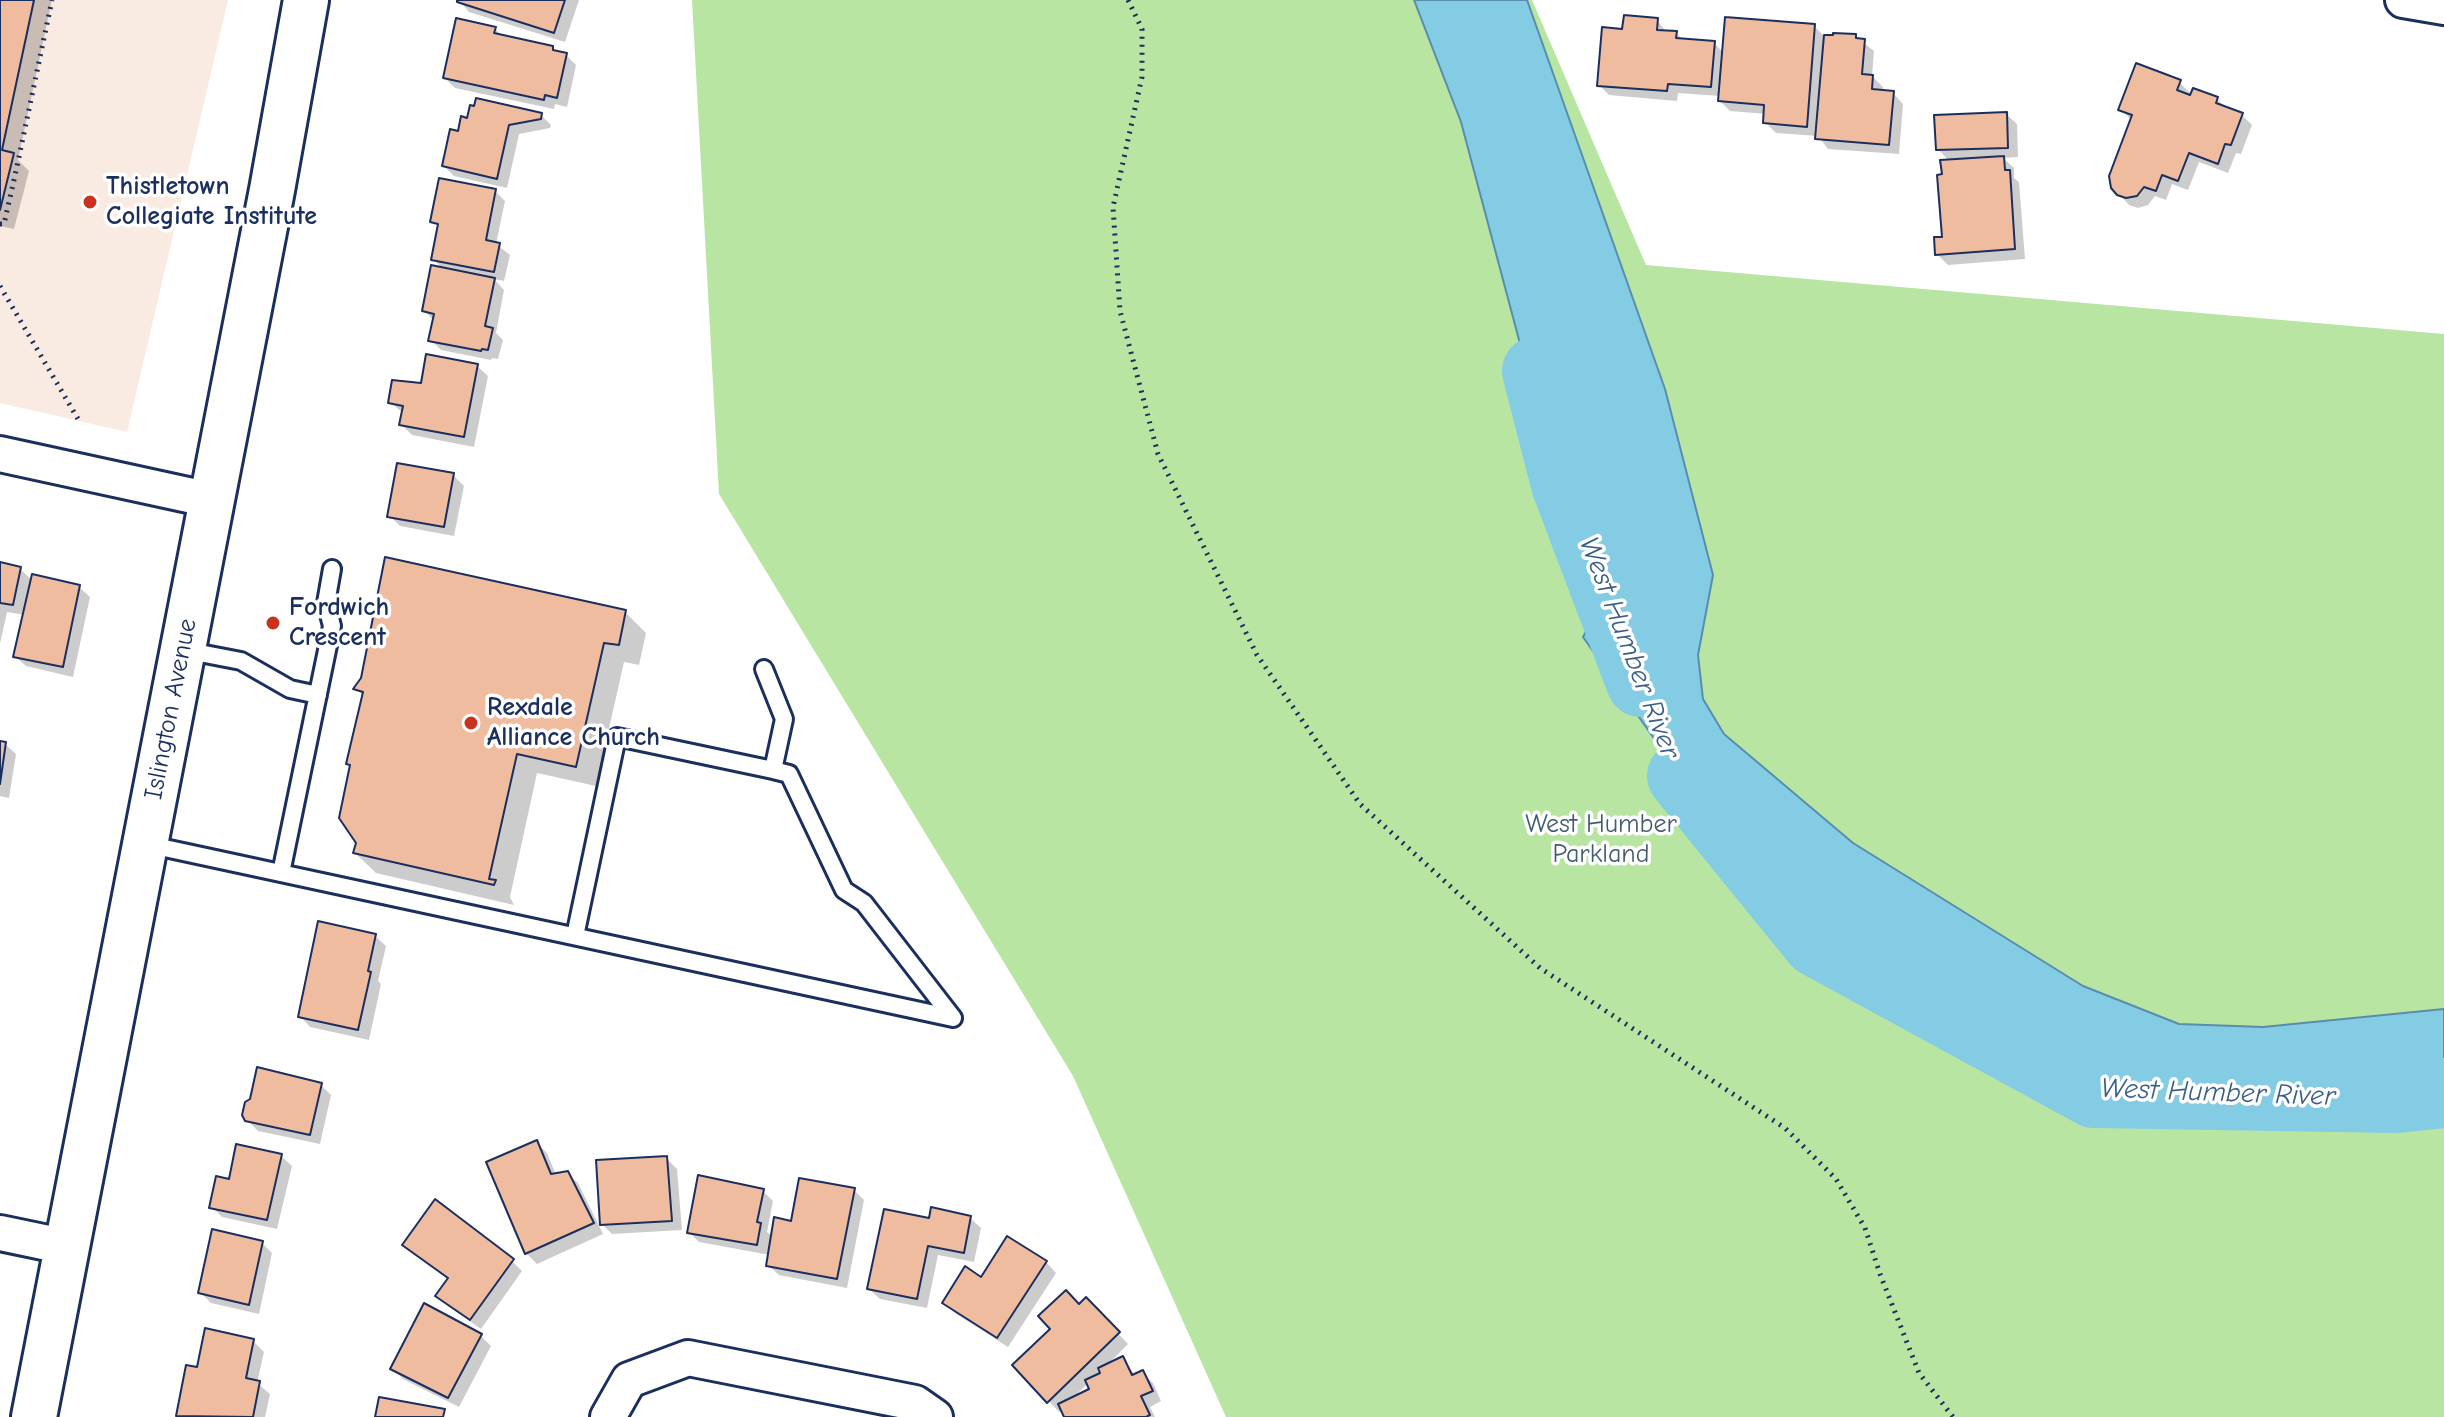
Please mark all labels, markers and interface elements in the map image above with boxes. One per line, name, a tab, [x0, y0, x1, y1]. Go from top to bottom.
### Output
place label: Thistletown Collegiate Institute	[106, 171, 317, 232]
marker: Thistletown Collegiate Institute	[81, 193, 99, 211]
water label: West Humber River	[1571, 532, 1687, 764]
place label: Fordwich Crescent	[289, 592, 389, 654]
marker: Fordwich Crescent	[264, 614, 282, 632]
street label: Islington Avenue	[138, 616, 204, 802]
place label: Rexdale Alliance Church	[487, 692, 660, 754]
marker: Rexdale Alliance Church	[462, 714, 480, 732]
park label: West Humber Parkland	[1525, 809, 1677, 870]
water label: West Humber River	[2100, 1072, 2336, 1114]

